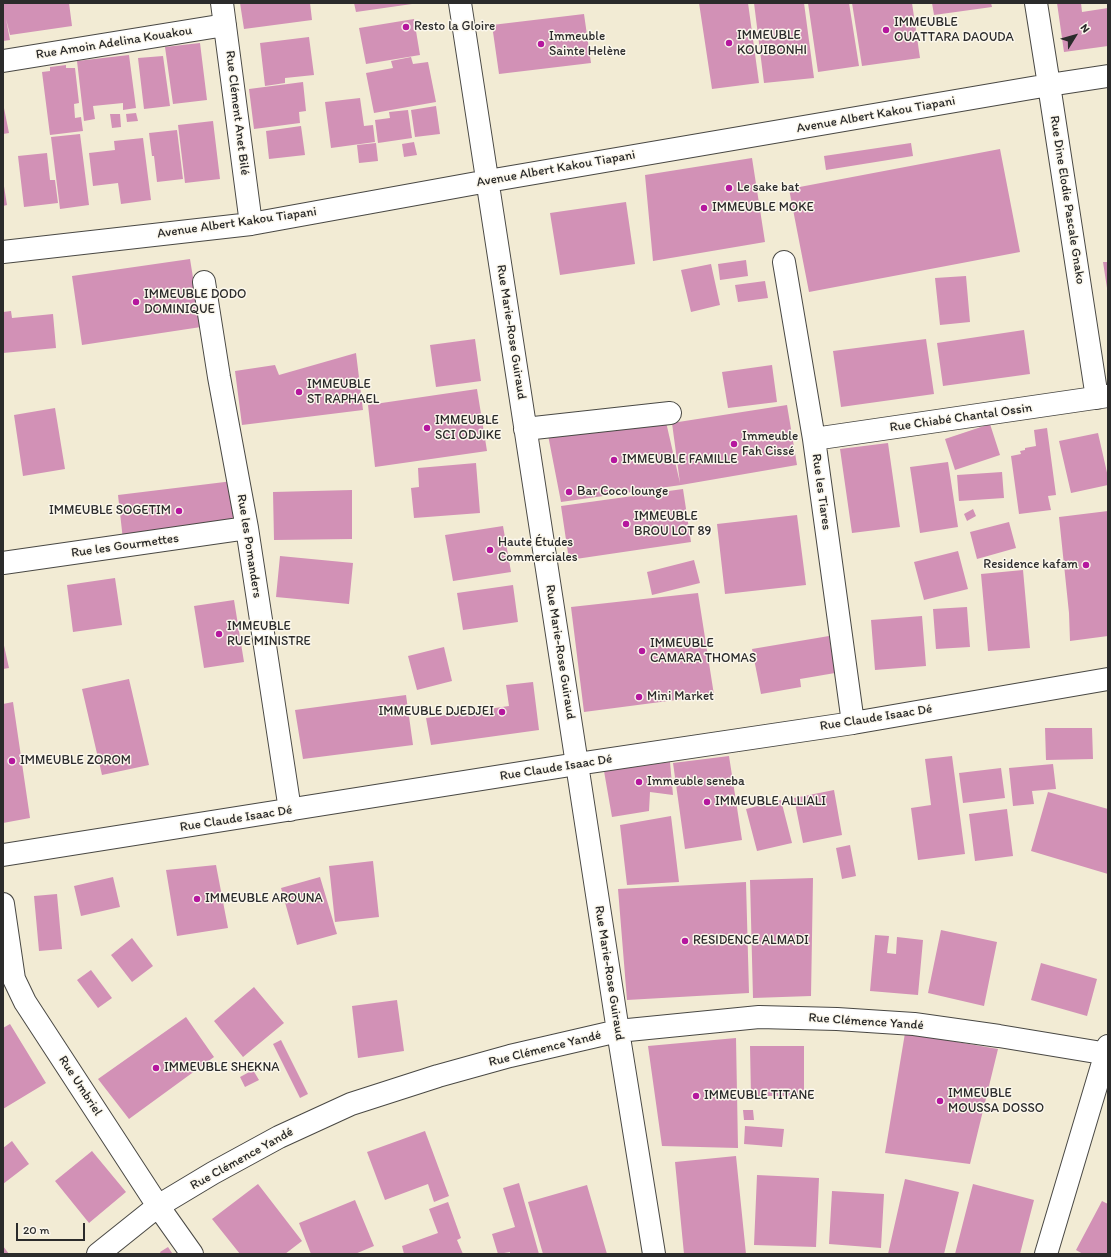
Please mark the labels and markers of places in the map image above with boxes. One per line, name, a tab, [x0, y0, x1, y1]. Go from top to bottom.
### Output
place label: IMMEUBLE OUATTARA DAOUDA	[894, 15, 1014, 46]
place label: Resto la Gloire	[414, 19, 495, 35]
marker: Resto la Gloire	[401, 22, 411, 32]
marker: IMMEUBLE OUATTARA DAOUDA	[881, 25, 891, 35]
place label: IMMEUBLE KOUIBONHI	[737, 28, 807, 59]
place label: Immeuble Sainte Helène	[549, 29, 626, 60]
marker: IMMEUBLE KOUIBONHI	[724, 38, 734, 48]
marker: Immeuble Sainte Helène	[536, 39, 546, 49]
place label: Le sake bat	[737, 180, 799, 196]
marker: Le sake bat	[724, 183, 734, 193]
place label: IMMEUBLE MOKE	[712, 200, 814, 216]
marker: IMMEUBLE MOKE	[699, 203, 709, 213]
place label: IMMEUBLE DODO DOMINIQUE	[144, 287, 246, 318]
marker: IMMEUBLE DODO DOMINIQUE	[131, 297, 141, 307]
place label: IMMEUBLE ST RAPHAEL	[307, 377, 379, 408]
marker: IMMEUBLE ST RAPHAEL	[294, 387, 304, 397]
place label: IMMEUBLE SCI ODJIKE	[435, 413, 501, 444]
marker: IMMEUBLE SCI ODJIKE	[422, 423, 432, 433]
place label: Immeuble Fah Cissé	[742, 429, 798, 460]
marker: Immeuble Fah Cissé	[729, 439, 739, 449]
place label: IMMEUBLE FAMILLE	[622, 452, 737, 468]
marker: IMMEUBLE FAMILLE	[609, 455, 619, 465]
place label: Bar Coco lounge	[577, 484, 668, 500]
marker: Bar Coco lounge	[564, 487, 574, 497]
place label: IMMEUBLE SOGETIM	[49, 503, 171, 519]
marker: IMMEUBLE SOGETIM	[174, 506, 184, 516]
place label: IMMEUBLE BROU LOT 89	[634, 509, 711, 540]
marker: IMMEUBLE BROU LOT 89	[621, 519, 631, 529]
place label: Haute Études Commerciales	[498, 535, 578, 566]
marker: Haute Études Commerciales	[485, 545, 495, 555]
place label: Residence kafam	[983, 557, 1078, 573]
marker: Residence kafam	[1081, 560, 1091, 570]
place label: IMMEUBLE RUE MINISTRE	[227, 619, 311, 650]
marker: IMMEUBLE RUE MINISTRE	[214, 629, 224, 639]
place label: IMMEUBLE CAMARA THOMAS	[650, 636, 756, 667]
marker: IMMEUBLE CAMARA THOMAS	[637, 646, 647, 656]
place label: Mini Market	[647, 689, 714, 705]
marker: Mini Market	[634, 692, 644, 702]
place label: IMMEUBLE DJEDJEI	[378, 704, 494, 720]
marker: IMMEUBLE DJEDJEI	[497, 707, 507, 717]
place label: IMMEUBLE ZOROM	[20, 753, 131, 769]
marker: IMMEUBLE ZOROM	[7, 756, 17, 766]
place label: Immeuble seneba	[647, 774, 745, 790]
marker: Immeuble seneba	[634, 777, 644, 787]
place label: IMMEUBLE ALLIALI	[715, 794, 826, 810]
marker: IMMEUBLE ALLIALI	[702, 797, 712, 807]
place label: IMMEUBLE AROUNA	[205, 891, 323, 907]
marker: IMMEUBLE AROUNA	[192, 894, 202, 904]
place label: RESIDENCE ALMADI	[693, 933, 809, 949]
marker: RESIDENCE ALMADI	[680, 936, 690, 946]
place label: IMMEUBLE SHEKNA	[164, 1060, 280, 1076]
marker: IMMEUBLE SHEKNA	[151, 1063, 161, 1073]
place label: IMMEUBLE MOUSSA DOSSO	[948, 1086, 1044, 1117]
place label: IMMEUBLE TITANE	[704, 1088, 814, 1104]
marker: IMMEUBLE TITANE	[691, 1091, 701, 1101]
marker: IMMEUBLE MOUSSA DOSSO	[935, 1096, 945, 1106]

